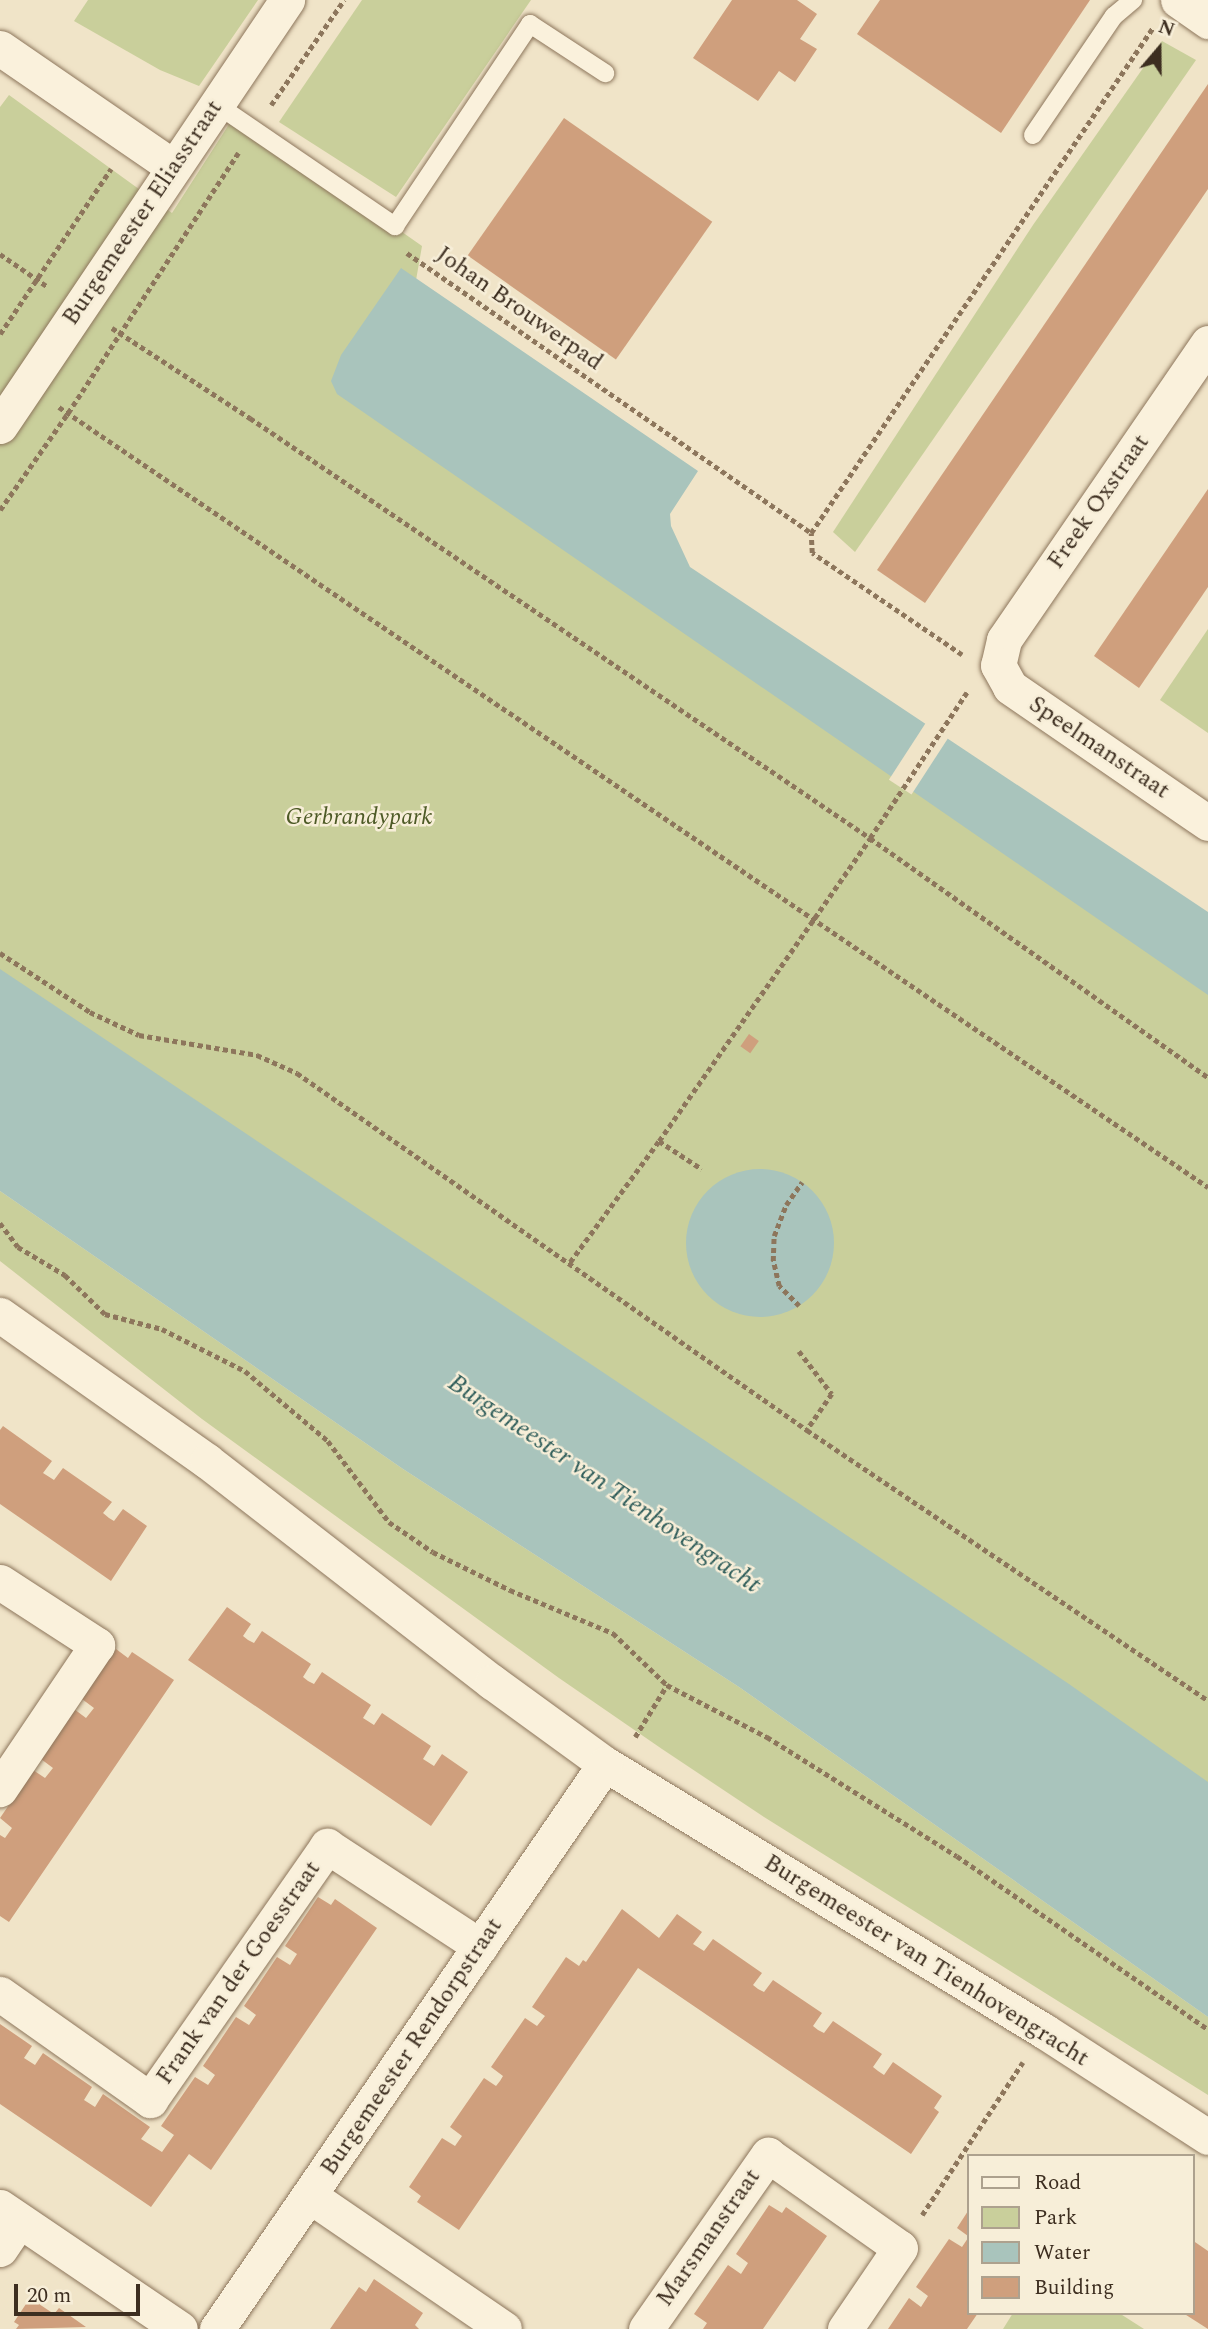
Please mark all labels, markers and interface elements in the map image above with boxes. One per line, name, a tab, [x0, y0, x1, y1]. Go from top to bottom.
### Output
text: N	[1154, 13, 1179, 45]
north arrow	[1124, 14, 1194, 84]
street label: Burgemeester Eliasstraat	[57, 95, 229, 331]
street label: Johan Brouwerpad	[430, 241, 608, 377]
street label: Freek Oxstraat	[1042, 429, 1156, 575]
street label: Speelmanstraat	[1023, 690, 1175, 806]
park label: Gerbrandypark	[285, 804, 433, 832]
water label: Burgemeester van Tienhovengracht	[442, 1368, 766, 1600]
street label: Burgemeester van Tienhovengracht	[758, 1849, 1094, 2073]
street label: Frank van der Goesstraat	[151, 1856, 327, 2090]
street label: Burgemeester Rendorpstraat	[315, 1913, 509, 2181]
legend	[967, 2154, 1194, 2315]
street label: Marsmanstraat	[651, 2164, 767, 2312]
text: Road	[1034, 2167, 1081, 2199]
text: Park	[1034, 2202, 1077, 2234]
text: Water	[1034, 2237, 1090, 2269]
scale bar	[18, 2270, 144, 2314]
text: Building	[1034, 2272, 1114, 2304]
text: 20 m	[27, 2280, 71, 2312]

